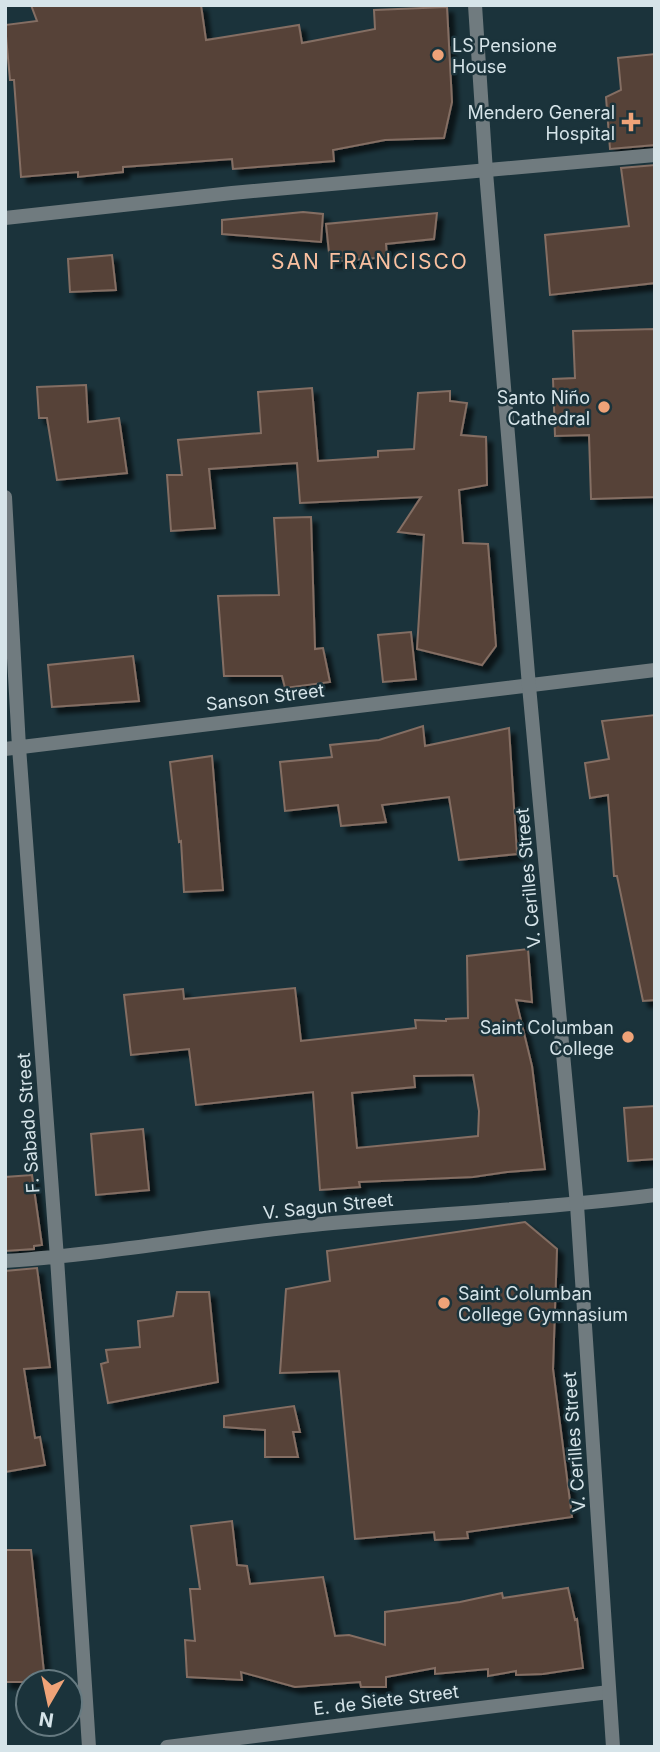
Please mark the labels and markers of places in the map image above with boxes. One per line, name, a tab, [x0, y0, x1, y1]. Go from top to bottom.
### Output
place label: LS Pensione House	[452, 35, 557, 77]
marker: LS Pensione House	[430, 47, 446, 63]
place label: Mendero General Hospital	[467, 102, 615, 144]
marker: Mendero General Hospital	[621, 112, 641, 132]
place label: Santo Niño Cathedral	[497, 387, 590, 429]
marker: Santo Niño Cathedral	[596, 399, 612, 415]
place label: Saint Columban College	[480, 1017, 614, 1059]
marker: Saint Columban College	[620, 1029, 636, 1045]
place label: Saint Columban College Gymnasium	[458, 1283, 628, 1325]
marker: Saint Columban College Gymnasium	[436, 1295, 452, 1311]

